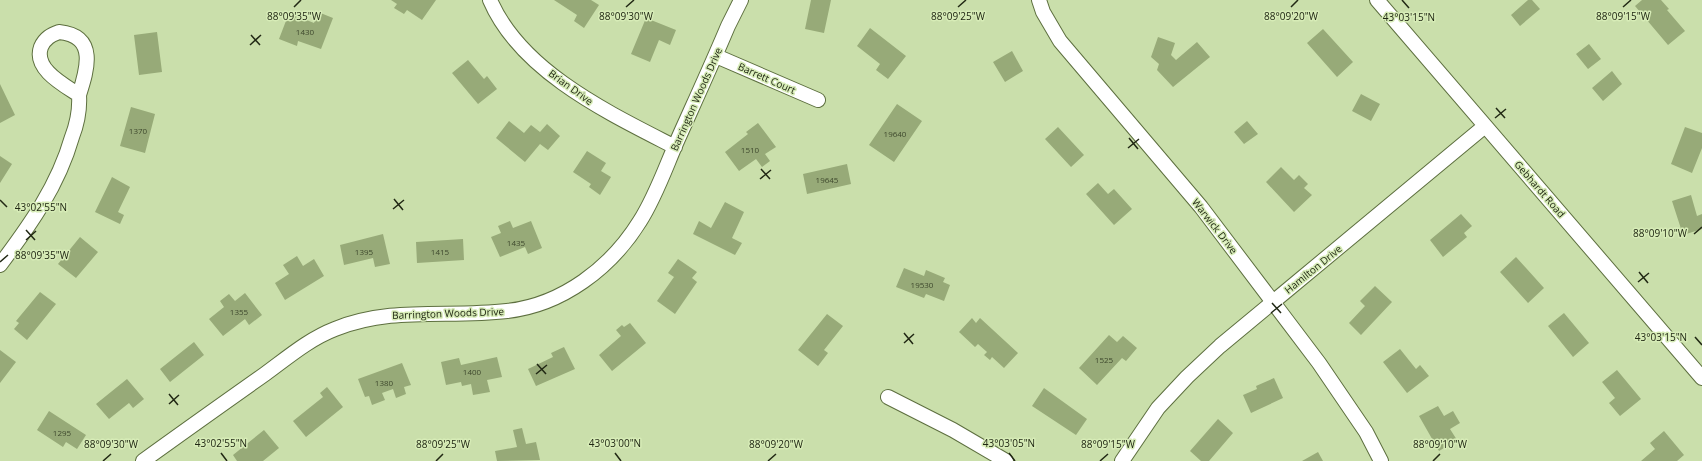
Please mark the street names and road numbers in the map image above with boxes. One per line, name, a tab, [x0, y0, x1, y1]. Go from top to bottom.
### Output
street label: Barrington Woods Drive	[667, 45, 725, 153]
street label: Barrett Court	[736, 59, 798, 97]
street label: Brian Drive	[546, 66, 596, 108]
street label: Gebhardt Road	[1511, 158, 1569, 220]
street label: Warwick Drive	[1189, 196, 1241, 257]
street label: Hamilton Drive	[1281, 241, 1345, 296]
street label: Barrington Woods Drive	[392, 304, 505, 322]

